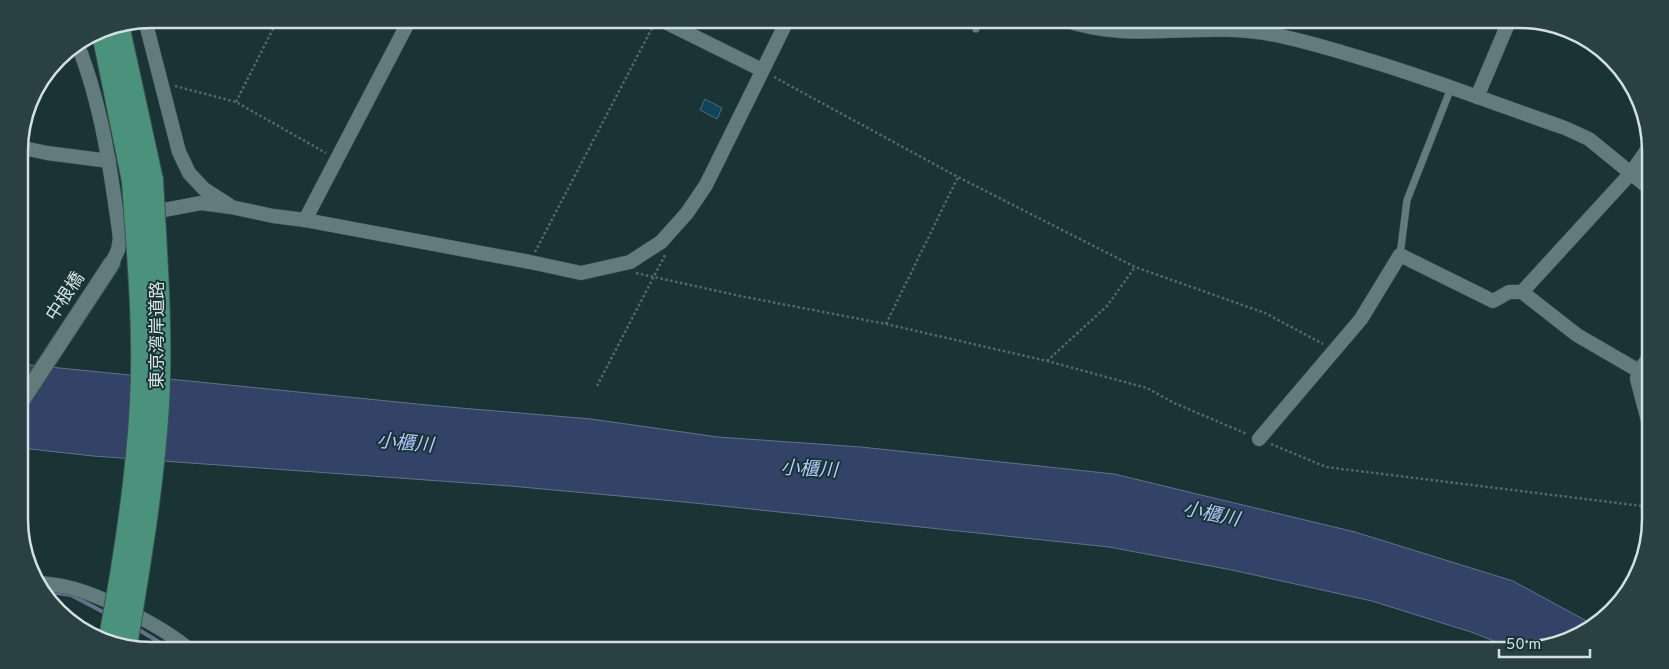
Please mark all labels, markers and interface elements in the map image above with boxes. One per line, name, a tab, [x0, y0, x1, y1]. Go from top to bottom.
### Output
street label: 中根橋	[42, 268, 90, 326]
street label: 東京湾岸道路	[147, 281, 170, 389]
water label: 小櫃川	[376, 430, 436, 459]
water label: 小櫃川	[780, 457, 840, 484]
water label: 小櫃川	[1181, 497, 1243, 533]
scale bar	[1499, 626, 1590, 658]
text: 50 m	[1506, 636, 1541, 655]

